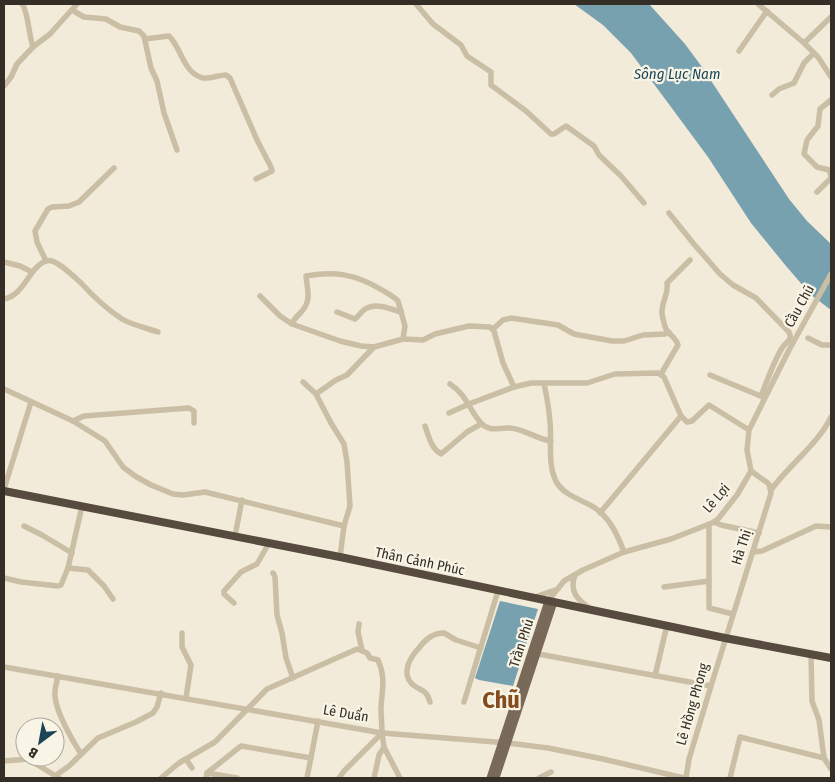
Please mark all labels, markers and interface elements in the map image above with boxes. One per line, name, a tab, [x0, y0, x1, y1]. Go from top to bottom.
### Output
water label: Sông Lục Nam	[633, 65, 720, 83]
street label: Cầu Chũ	[780, 281, 818, 331]
street label: Lê Lợi	[699, 480, 734, 516]
street label: Hà Thị	[728, 527, 755, 567]
street label: Thân Cảnh Phúc	[374, 544, 466, 579]
street label: Trần Phú	[505, 617, 537, 669]
street label: Lê Hồng Phong	[672, 660, 712, 747]
district label: Chũ	[482, 686, 520, 714]
street label: Lê Duẩn	[322, 700, 370, 726]
north arrow	[15, 717, 65, 767]
text: B	[25, 743, 41, 762]

